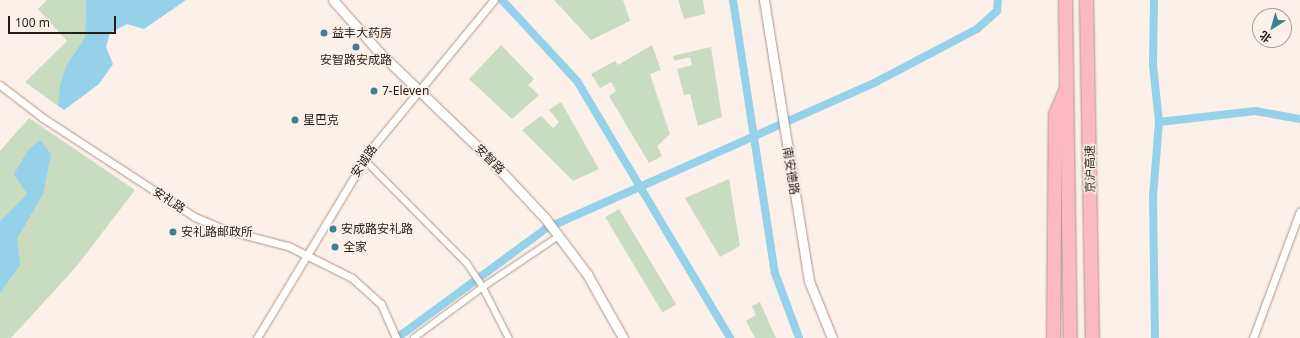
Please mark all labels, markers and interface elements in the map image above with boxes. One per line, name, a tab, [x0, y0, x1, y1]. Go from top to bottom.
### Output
scale bar	[10, 8, 118, 34]
north arrow	[1252, 8, 1292, 48]
text: 100 m	[15, 14, 50, 31]
place label: 益丰大药房	[332, 26, 392, 40]
marker: 益丰大药房	[319, 28, 329, 38]
text: 北	[1256, 28, 1274, 46]
marker: 安智路安成路	[351, 42, 361, 52]
place label: 安智路安成路	[320, 53, 392, 67]
place label: 7-Eleven	[382, 84, 429, 98]
marker: 7-Eleven	[369, 86, 379, 96]
place label: 星巴克	[303, 113, 339, 127]
marker: 星巴克	[290, 115, 300, 125]
street label: 安智路	[472, 141, 508, 177]
street label: 安诚路	[348, 142, 380, 180]
street label: 京沪高速	[1082, 145, 1098, 193]
street label: 南安德路	[780, 146, 802, 196]
street label: 安礼路	[150, 184, 188, 216]
place label: 安成路安礼路	[341, 222, 413, 236]
marker: 安成路安礼路	[328, 224, 338, 234]
place label: 安礼路邮政所	[181, 225, 253, 239]
marker: 安礼路邮政所	[168, 227, 178, 237]
place label: 全家	[343, 240, 367, 254]
marker: 全家	[330, 242, 340, 252]

